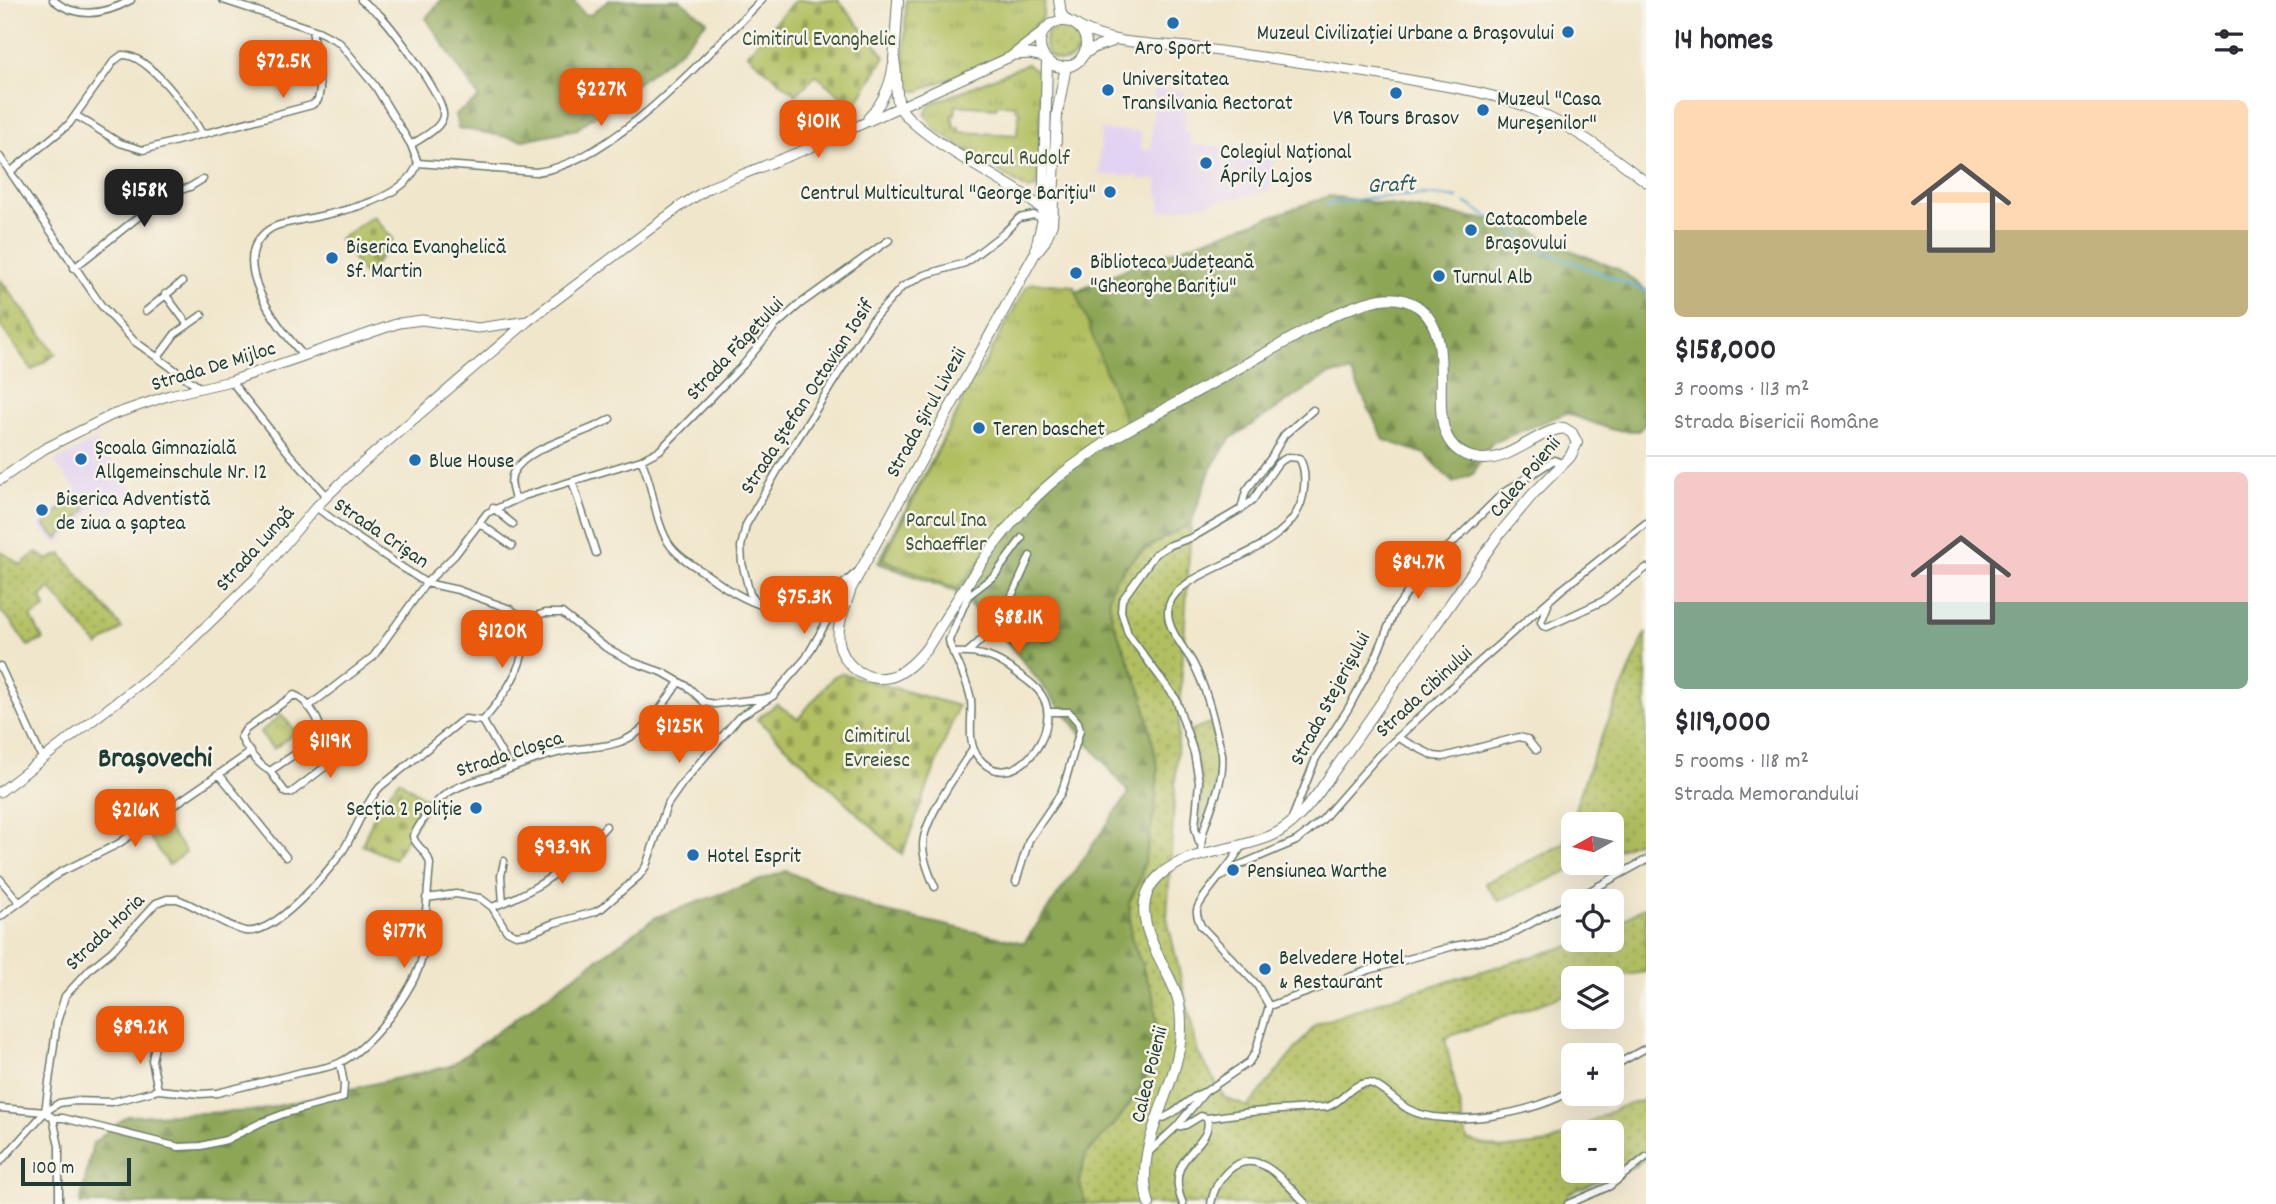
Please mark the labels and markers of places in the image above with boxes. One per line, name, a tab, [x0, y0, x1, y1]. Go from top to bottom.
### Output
marker: Aro Sport	[1165, 15, 1181, 31]
place label: Muzeul Civilizației Urbane a Brașovului	[1257, 20, 1554, 50]
marker: Muzeul Civilizației Urbane a Brașovului	[1560, 24, 1576, 40]
place label: Aro Sport	[1134, 35, 1212, 65]
pin: $72.5K	[226, 41, 340, 100]
place label: Universitatea Transilvania Rectorat	[1122, 66, 1293, 120]
pin: $227K	[552, 68, 650, 128]
marker: Universitatea Transilvania Rectorat	[1100, 82, 1116, 98]
marker: VR Tours Brasov	[1388, 85, 1404, 101]
place label: Muzeul "Casa Mureșenilor"	[1497, 86, 1602, 140]
pin: $101K	[769, 100, 867, 160]
marker: Muzeul "Casa Mureșenilor"	[1475, 102, 1491, 118]
place label: VR Tours Brasov	[1333, 105, 1459, 135]
place label: Colegiul Național Áprily Lajos	[1220, 139, 1352, 193]
marker: Colegiul Național Áprily Lajos	[1198, 155, 1214, 171]
pin: $158K	[95, 170, 193, 229]
place label: Centrul Multicultural "George Barițiu"	[800, 180, 1096, 210]
marker: Centrul Multicultural "George Barițiu"	[1102, 184, 1118, 200]
place label: Catacombele Brașovului	[1485, 206, 1588, 260]
marker: Catacombele Brașovului	[1463, 222, 1479, 238]
place label: Biserica Evanghelică Sf. Martin	[346, 234, 507, 288]
place label: Biblioteca Județeană "Gheorghe Barițiu"	[1090, 249, 1254, 303]
marker: Biserica Evanghelică Sf. Martin	[324, 250, 340, 266]
place label: Turnul Alb	[1453, 264, 1532, 294]
marker: Biblioteca Județeană "Gheorghe Barițiu"	[1068, 265, 1084, 281]
marker: Turnul Alb	[1431, 268, 1447, 284]
place label: Teren baschet	[993, 416, 1105, 446]
marker: Teren baschet	[971, 420, 987, 436]
place label: Școala Gimnazială Allgemeinschule Nr. 12	[95, 435, 267, 489]
place label: Blue House	[429, 448, 514, 478]
marker: Școala Gimnazială Allgemeinschule Nr. 12	[73, 451, 89, 467]
marker: Blue House	[407, 452, 423, 468]
place label: Biserica Adventistă de ziua a șaptea	[56, 486, 211, 540]
marker: Biserica Adventistă de ziua a șaptea	[34, 502, 50, 518]
pin: $84.7K	[1361, 542, 1475, 601]
pin: $75.3K	[747, 576, 861, 636]
pin: $88.1K	[961, 596, 1075, 656]
pin: $120K	[453, 610, 551, 670]
pin: $125K	[630, 706, 728, 765]
pin: $119K	[281, 720, 379, 780]
pin: $216K	[86, 790, 184, 849]
place label: Secția 2 Poliție	[346, 796, 462, 826]
marker: Secția 2 Poliție	[468, 800, 484, 816]
pin: $93.9K	[505, 826, 619, 886]
place label: Hotel Esprit	[707, 843, 802, 873]
marker: Hotel Esprit	[685, 847, 701, 863]
place label: Pensiunea Warthe	[1247, 858, 1387, 888]
marker: Pensiunea Warthe	[1225, 862, 1241, 878]
pin: $177K	[355, 911, 453, 970]
place label: Belvedere Hotel & Restaurant	[1279, 945, 1404, 999]
marker: Belvedere Hotel & Restaurant	[1257, 961, 1273, 977]
pin: $89.2K	[83, 1006, 197, 1066]

